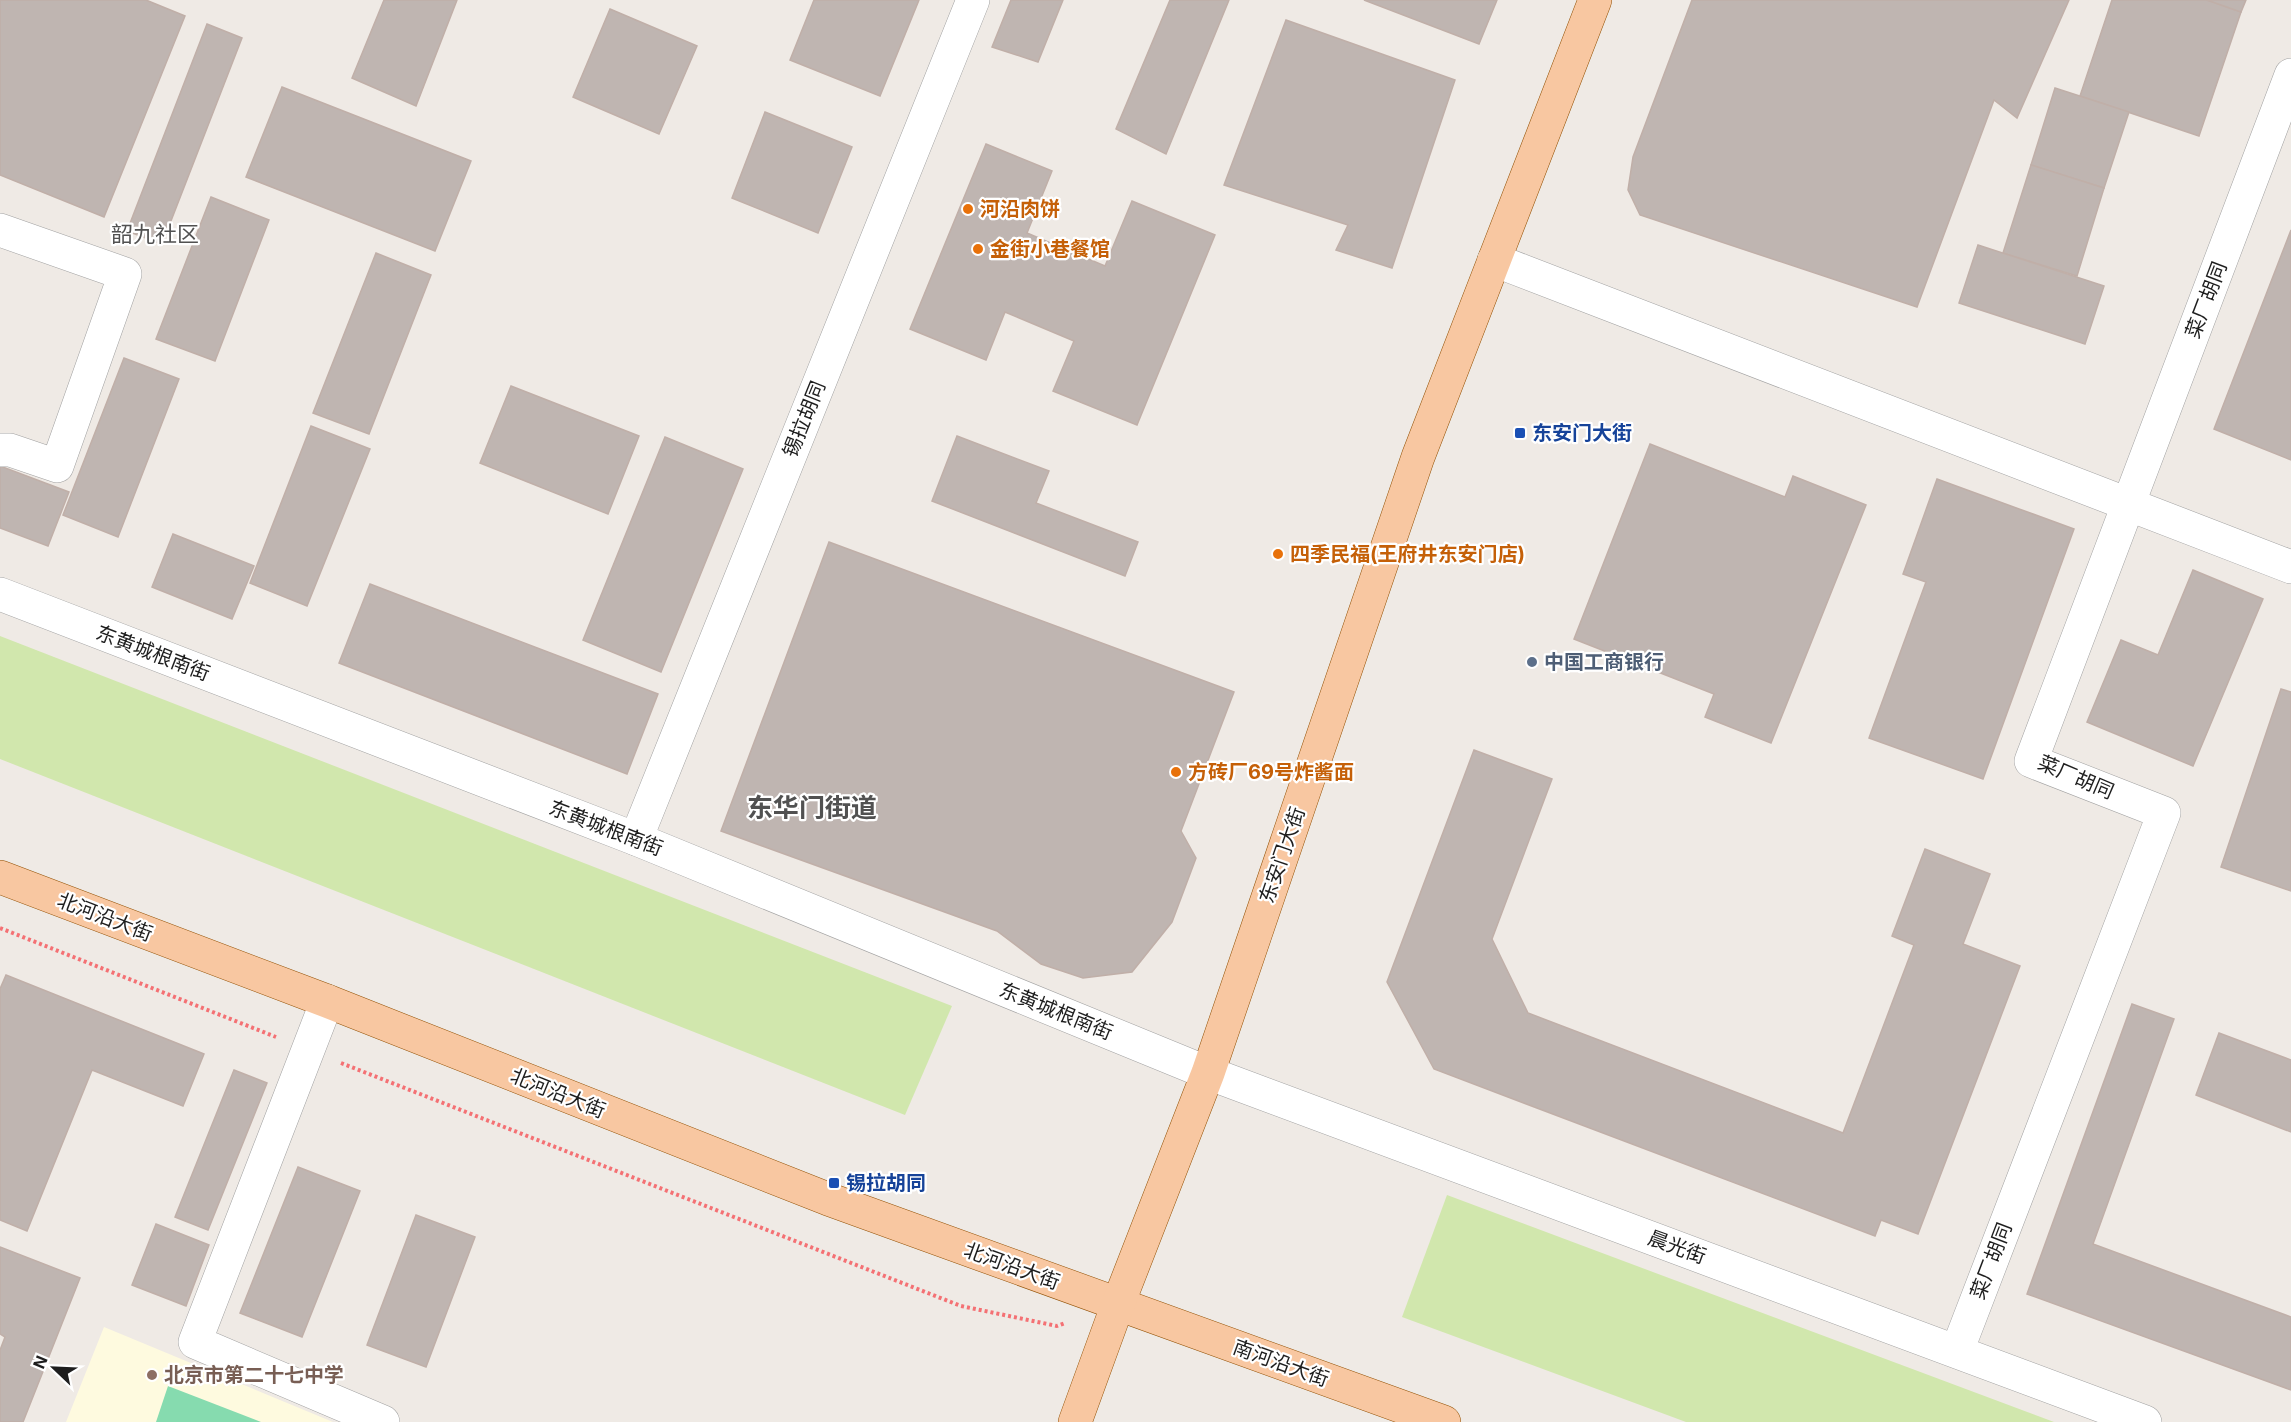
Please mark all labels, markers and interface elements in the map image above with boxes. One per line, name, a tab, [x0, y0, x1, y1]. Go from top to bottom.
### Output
place label: 河沿肉饼	[980, 197, 1060, 221]
marker: 河沿肉饼	[961, 202, 975, 216]
district label: 韶九社区	[111, 221, 199, 247]
place label: 金街小巷餐馆	[990, 237, 1110, 261]
marker: 金街小巷餐馆	[971, 242, 985, 256]
street label: 菜厂胡同	[2180, 258, 2232, 342]
street label: 锡拉胡同	[778, 377, 830, 461]
place label: 东安门大街	[1532, 421, 1632, 445]
marker: 东安门大街	[1513, 426, 1527, 440]
place label: 四季民福(王府井东安门店)	[1290, 542, 1525, 566]
marker: 四季民福(王府井东安门店)	[1271, 547, 1285, 561]
street label: 东黄城根南街	[93, 620, 213, 686]
place label: 中国工商银行	[1544, 650, 1664, 674]
marker: 中国工商银行	[1525, 655, 1539, 669]
street label: 菜厂胡同	[2034, 750, 2118, 804]
place label: 方砖厂69号炸酱面	[1188, 760, 1354, 784]
marker: 方砖厂69号炸酱面	[1169, 765, 1183, 779]
district label: 东华门街道	[747, 792, 877, 823]
street label: 东黄城根南街	[546, 795, 666, 861]
street label: 东安门大街	[1254, 804, 1310, 906]
street label: 北河沿大街	[54, 888, 156, 946]
street label: 东黄城根南街	[996, 977, 1116, 1045]
street label: 北河沿大街	[507, 1063, 609, 1123]
place label: 锡拉胡同	[846, 1171, 926, 1195]
marker: 锡拉胡同	[827, 1176, 841, 1190]
street label: 菜厂胡同	[1965, 1219, 2017, 1303]
street label: 晨光街	[1645, 1225, 1709, 1269]
street label: 北河沿大街	[961, 1238, 1063, 1294]
street label: 南河沿大街	[1230, 1335, 1332, 1391]
north arrow	[24, 1338, 84, 1398]
text: N	[29, 1353, 52, 1372]
place label: 北京市第二十七中学	[164, 1363, 344, 1387]
marker: 北京市第二十七中学	[145, 1368, 159, 1382]

